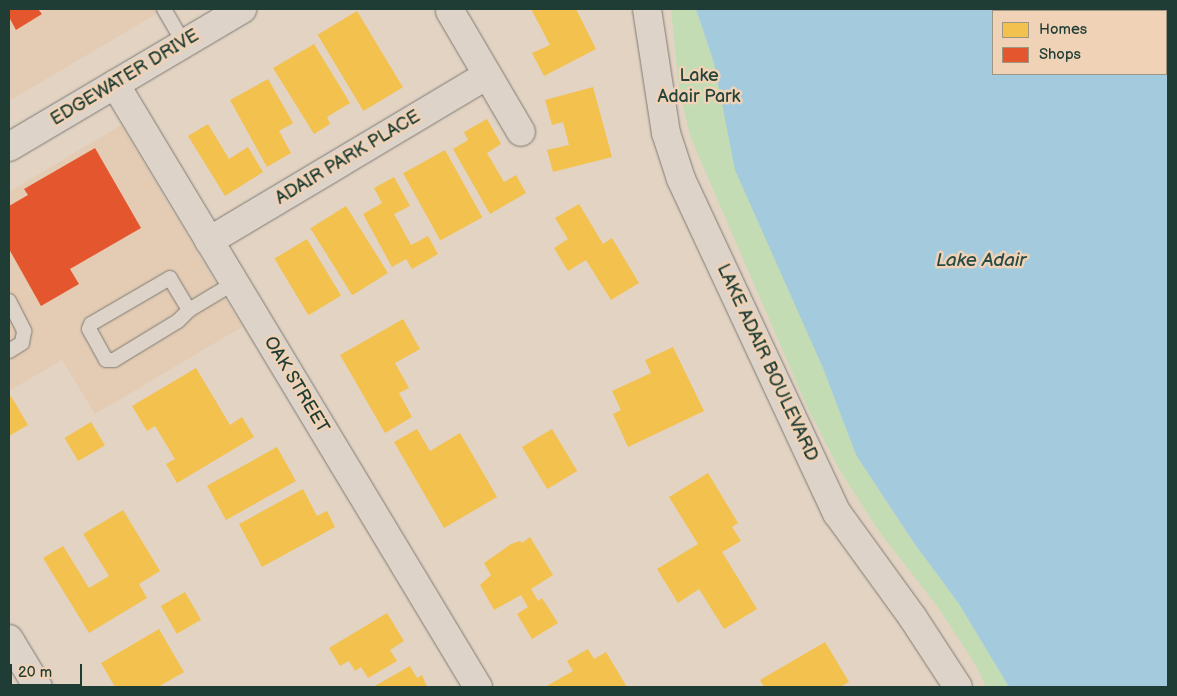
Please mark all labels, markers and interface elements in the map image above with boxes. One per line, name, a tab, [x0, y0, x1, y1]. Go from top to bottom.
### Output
legend	[992, 10, 1167, 75]
text: Homes	[1039, 20, 1087, 39]
street label: EDGEWATER DRIVE	[47, 25, 203, 131]
text: Shops	[1039, 45, 1081, 64]
park label: Lake Adair Park	[658, 66, 740, 108]
street label: ADAIR PARK PLACE	[272, 106, 424, 210]
water label: Lake Adair	[936, 250, 1026, 272]
street label: LAKE ADAIR BOULEVARD	[712, 261, 822, 465]
street label: OAK STREET	[259, 333, 333, 437]
scale bar	[12, 654, 85, 686]
text: 20 m	[18, 663, 52, 682]

